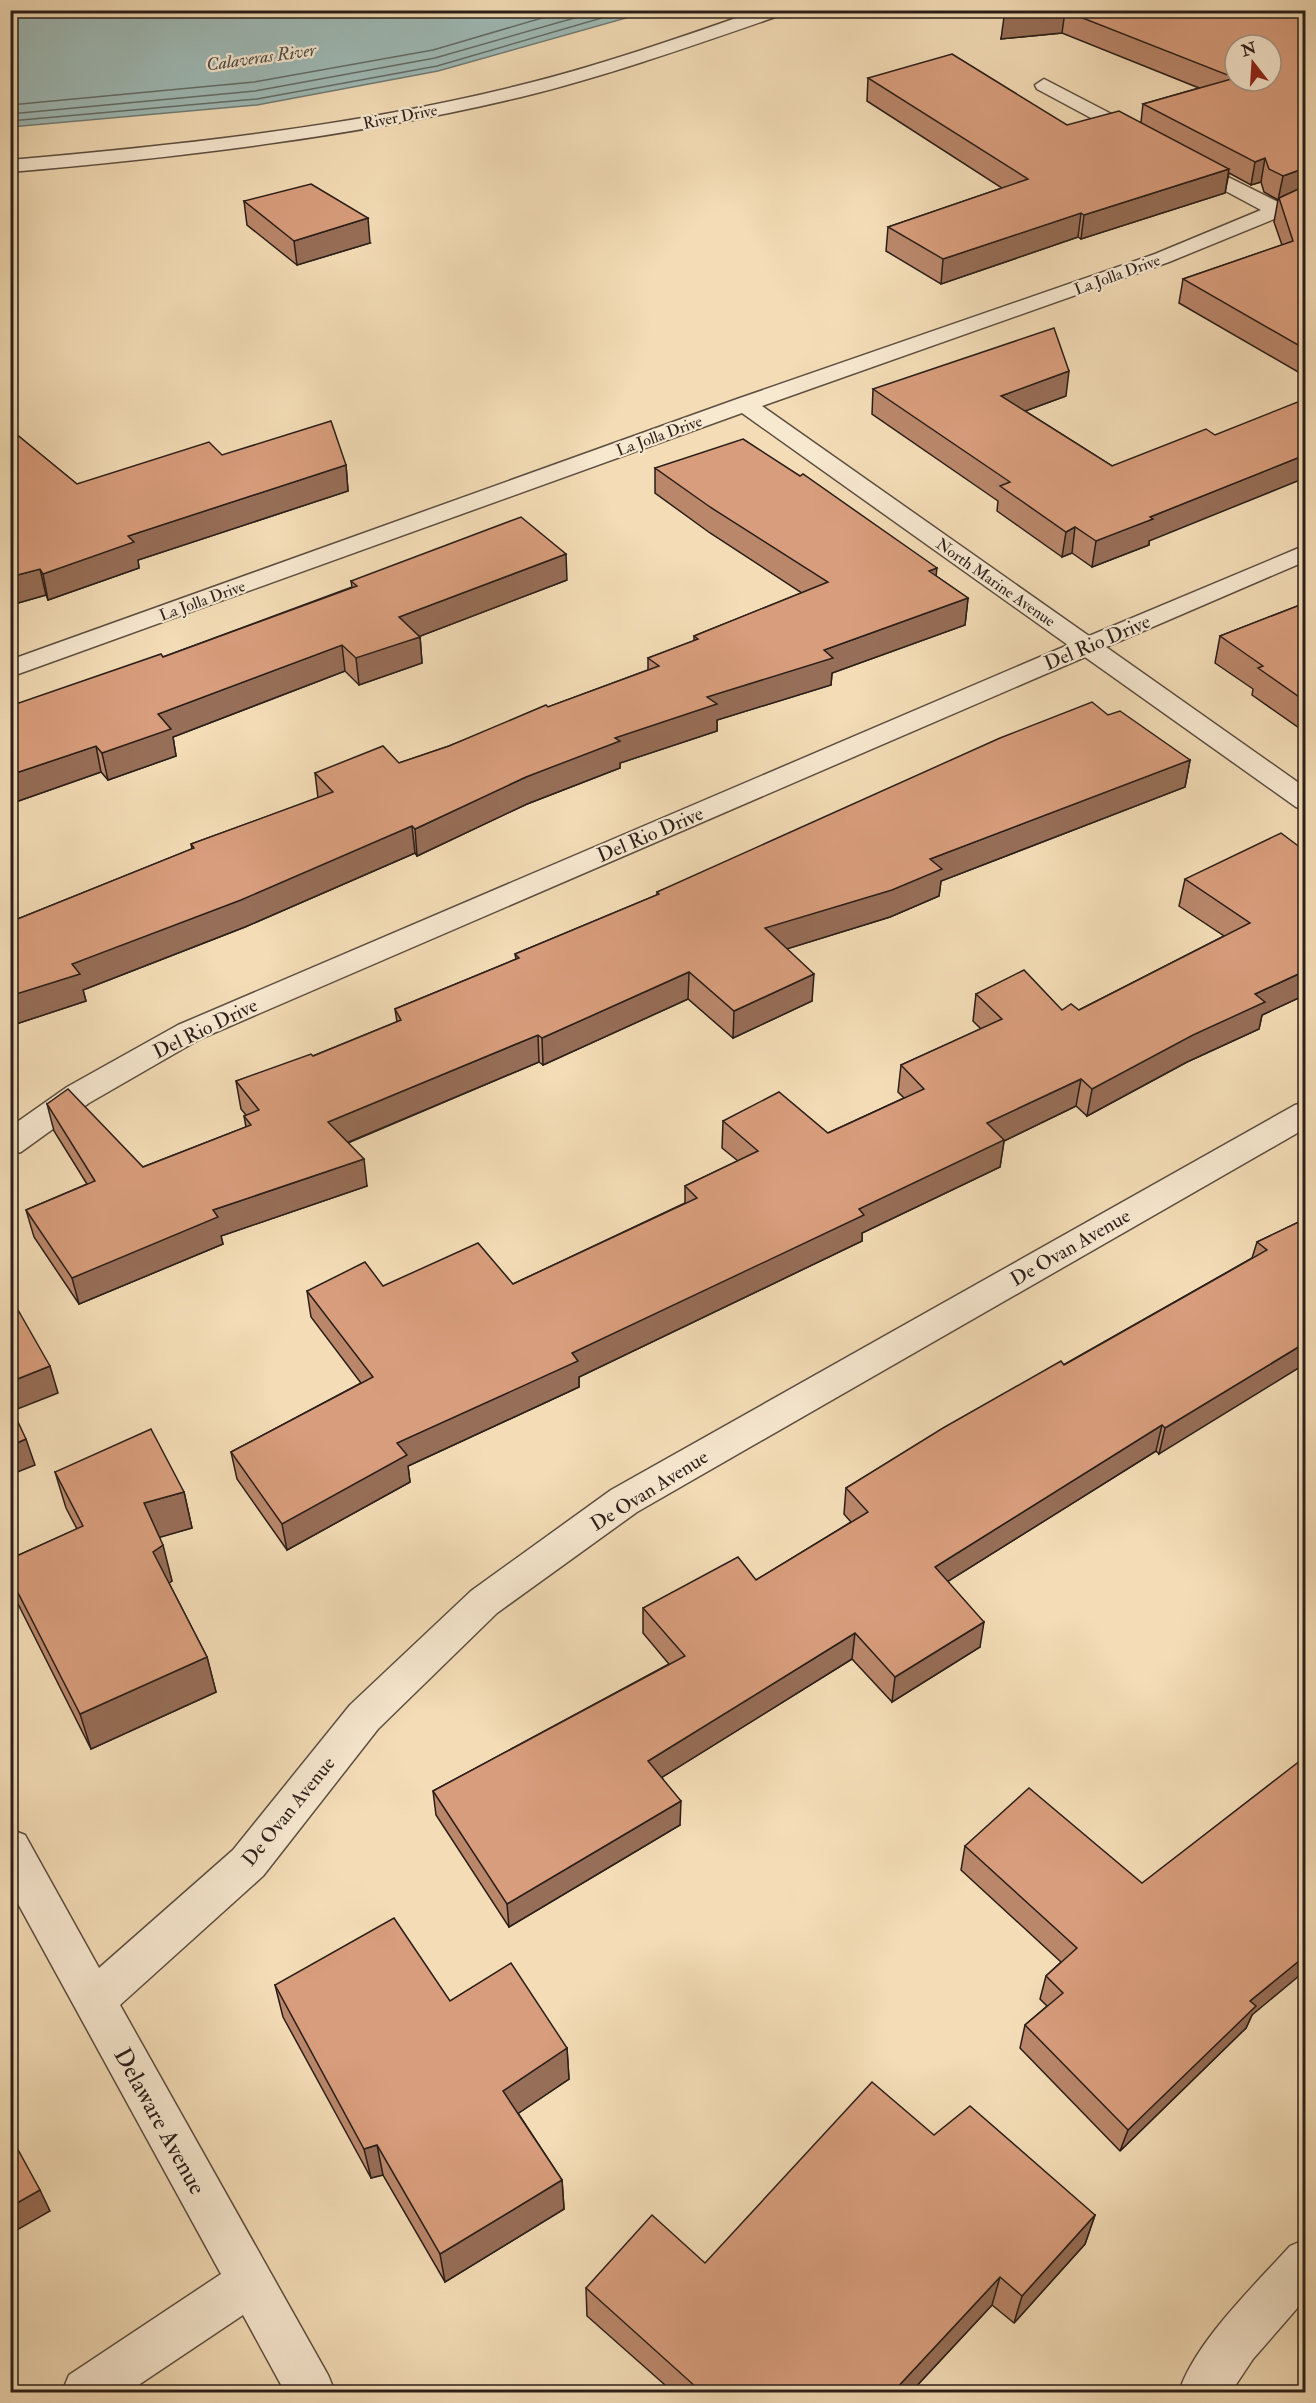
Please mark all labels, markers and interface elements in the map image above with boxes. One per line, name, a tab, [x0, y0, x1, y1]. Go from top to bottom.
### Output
north arrow	[1223, 33, 1283, 93]
water label: Calaveras River	[205, 38, 319, 77]
text: N	[1238, 38, 1259, 62]
street label: River Drive	[361, 100, 439, 134]
street label: La Jolla Drive	[1072, 250, 1164, 301]
street label: La Jolla Drive	[614, 411, 706, 462]
street label: North Marine Avenue	[932, 534, 1059, 632]
street label: La Jolla Drive	[157, 576, 249, 627]
street label: Del Rio Drive	[1040, 609, 1154, 676]
street label: Del Rio Drive	[593, 801, 707, 868]
street label: Del Rio Drive	[149, 992, 262, 1064]
street label: De Ovan Avenue	[1006, 1203, 1135, 1292]
street label: De Ovan Avenue	[586, 1444, 713, 1537]
street label: De Ovan Avenue	[236, 1751, 340, 1871]
street label: Delaware Avenue	[106, 2042, 213, 2200]

